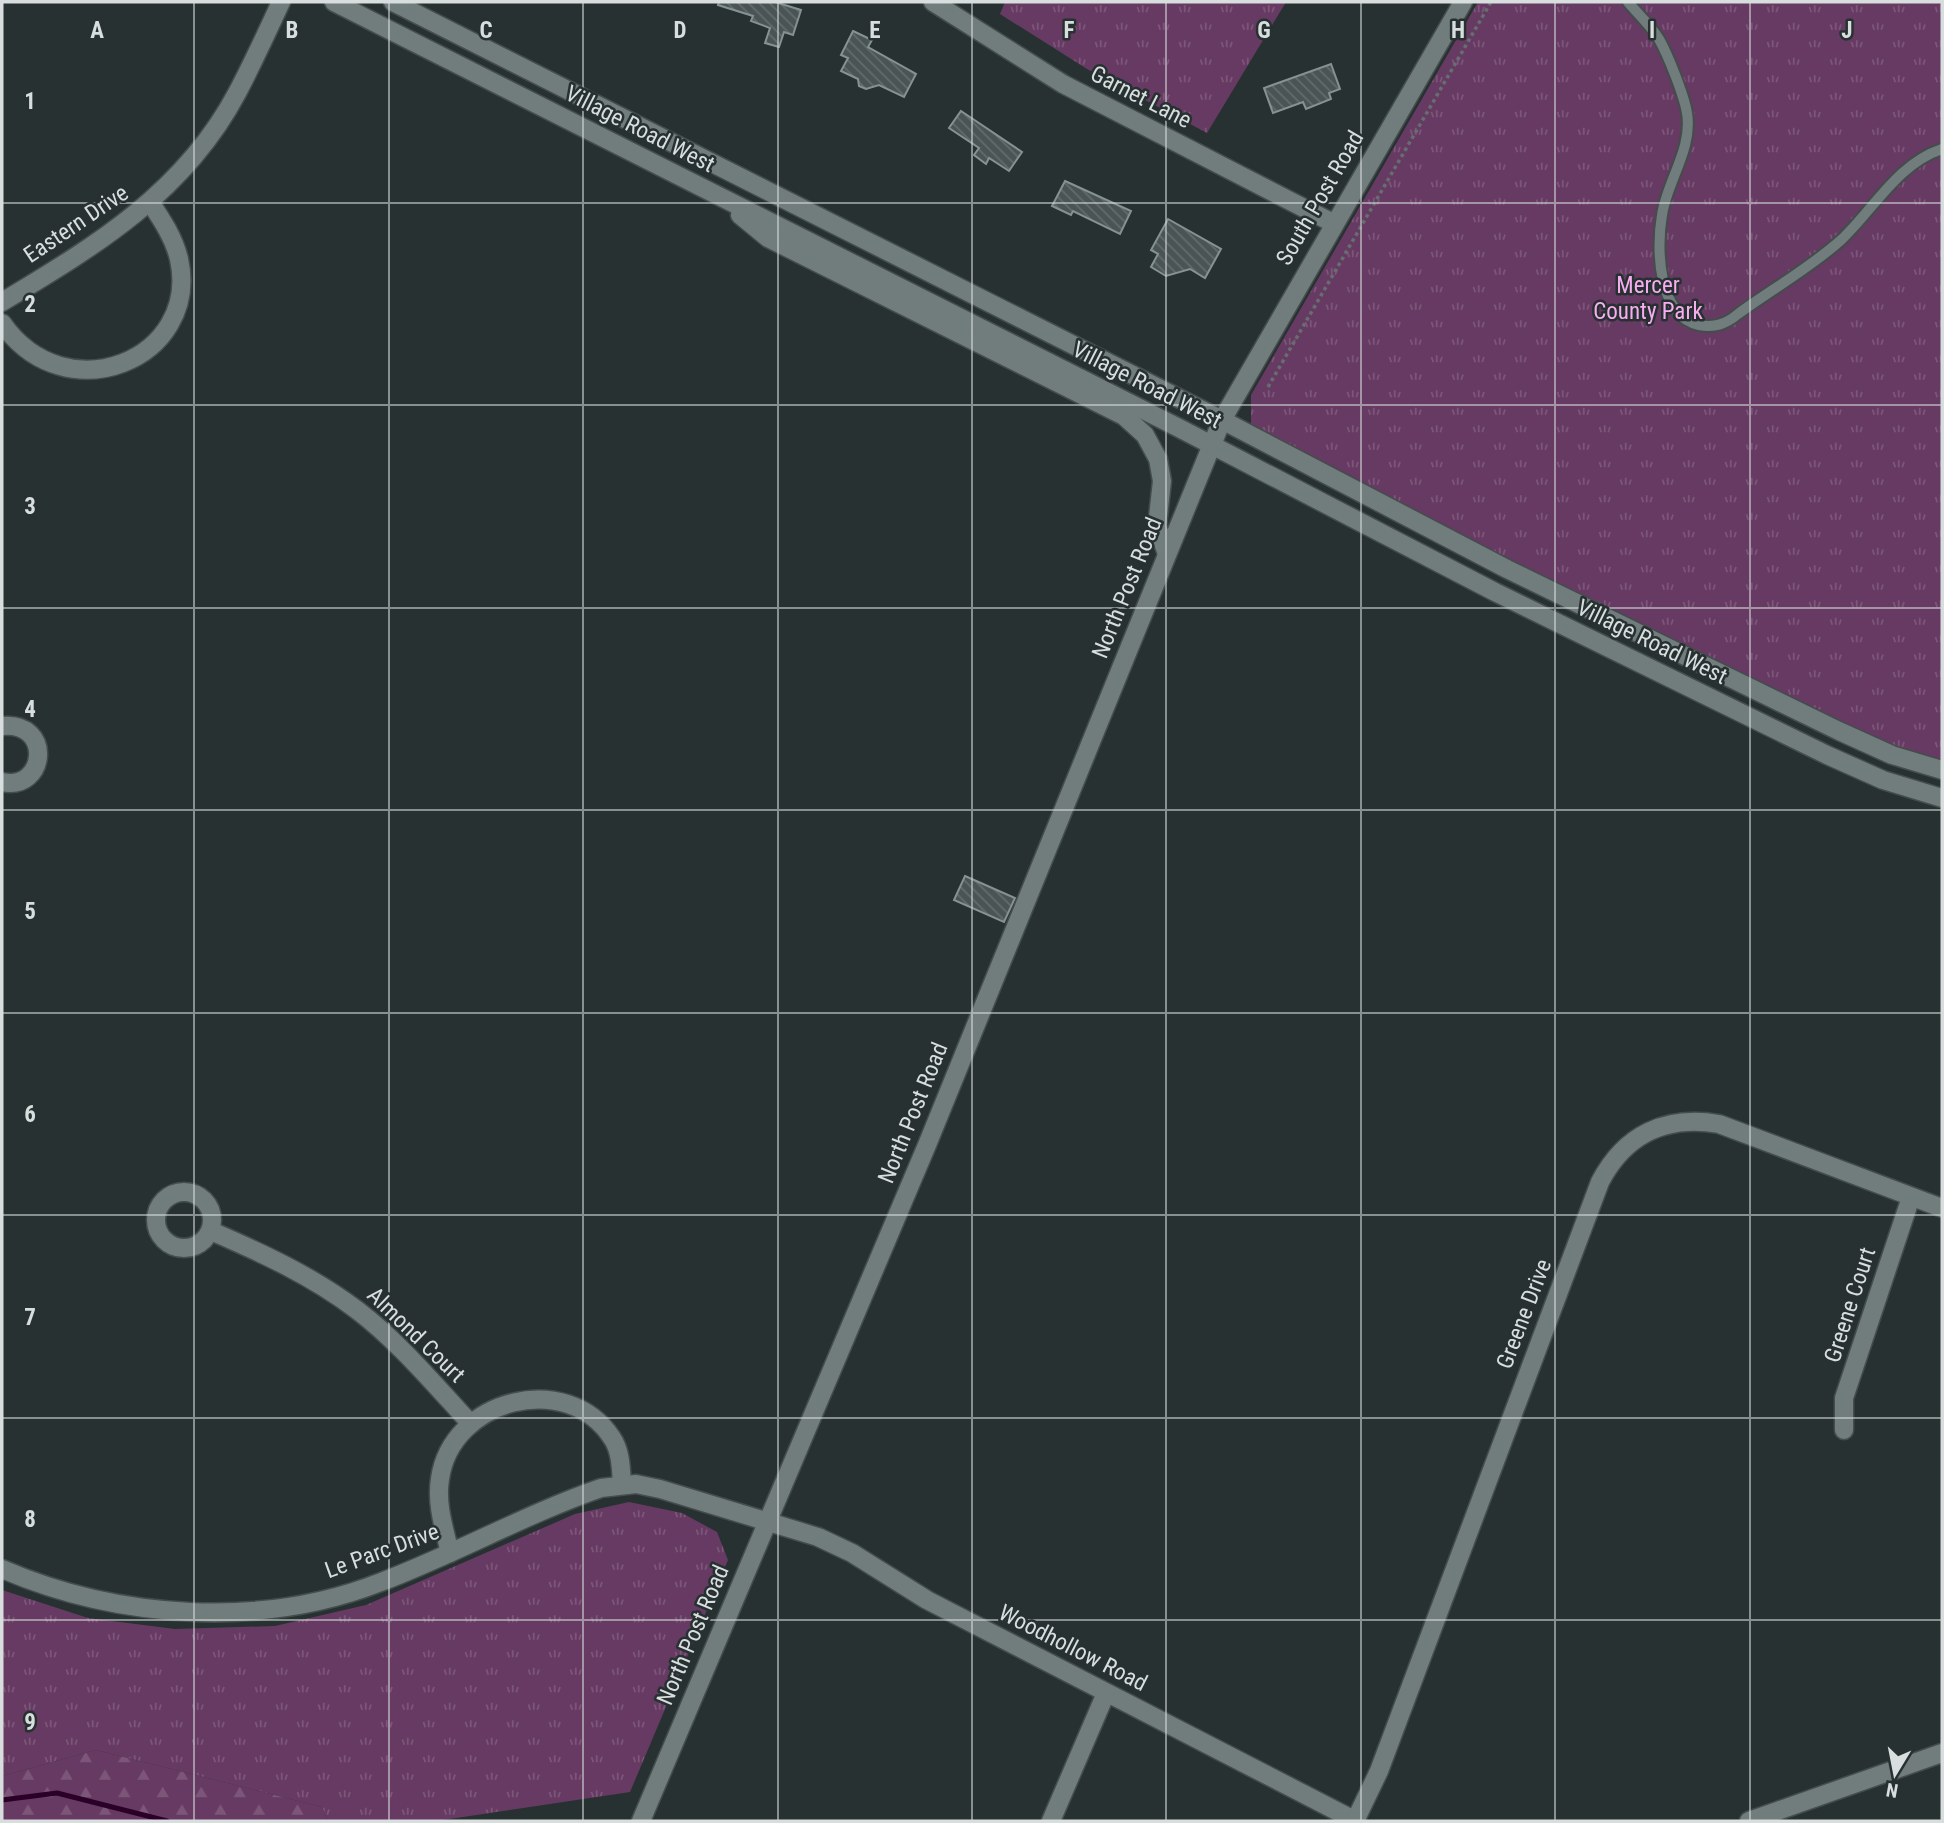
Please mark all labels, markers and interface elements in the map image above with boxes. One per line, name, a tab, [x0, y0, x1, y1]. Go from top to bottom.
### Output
text: A	[90, 17, 104, 44]
text: B	[286, 17, 298, 44]
text: C	[479, 17, 493, 44]
text: D	[674, 17, 687, 44]
text: E	[869, 17, 881, 44]
text: F	[1064, 17, 1075, 44]
text: G	[1257, 17, 1271, 44]
text: H	[1451, 17, 1465, 44]
text: I	[1649, 17, 1655, 44]
text: J	[1841, 17, 1853, 44]
street label: Garnet Lane	[1086, 60, 1196, 134]
street label: Village Road West	[561, 80, 719, 178]
text: 1	[24, 88, 36, 115]
street label: South Post Road	[1271, 126, 1369, 270]
street label: Eastern Drive	[19, 179, 133, 269]
park label: Mercer County Park	[1593, 272, 1703, 325]
text: 2	[24, 291, 36, 318]
street label: Village Road West	[1068, 336, 1226, 434]
text: 3	[24, 493, 36, 520]
street label: North Post Road	[1086, 514, 1168, 662]
street label: Village Road West	[1572, 594, 1732, 690]
text: 4	[24, 696, 36, 723]
text: 5	[24, 898, 36, 925]
street label: North Post Road	[872, 1039, 954, 1187]
text: 6	[24, 1101, 36, 1128]
street label: Greene Court	[1819, 1244, 1881, 1366]
street label: Greene Drive	[1491, 1255, 1557, 1373]
street label: Almond Court	[362, 1282, 470, 1388]
text: 7	[24, 1304, 36, 1331]
text: 8	[24, 1506, 36, 1533]
street label: Le Parc Drive	[321, 1518, 443, 1584]
street label: North Post Road	[651, 1561, 735, 1709]
street label: Woodhollow Road	[994, 1599, 1152, 1697]
text: 9	[24, 1709, 36, 1736]
north arrow	[1860, 1739, 1930, 1809]
text: N	[1884, 1778, 1900, 1803]

